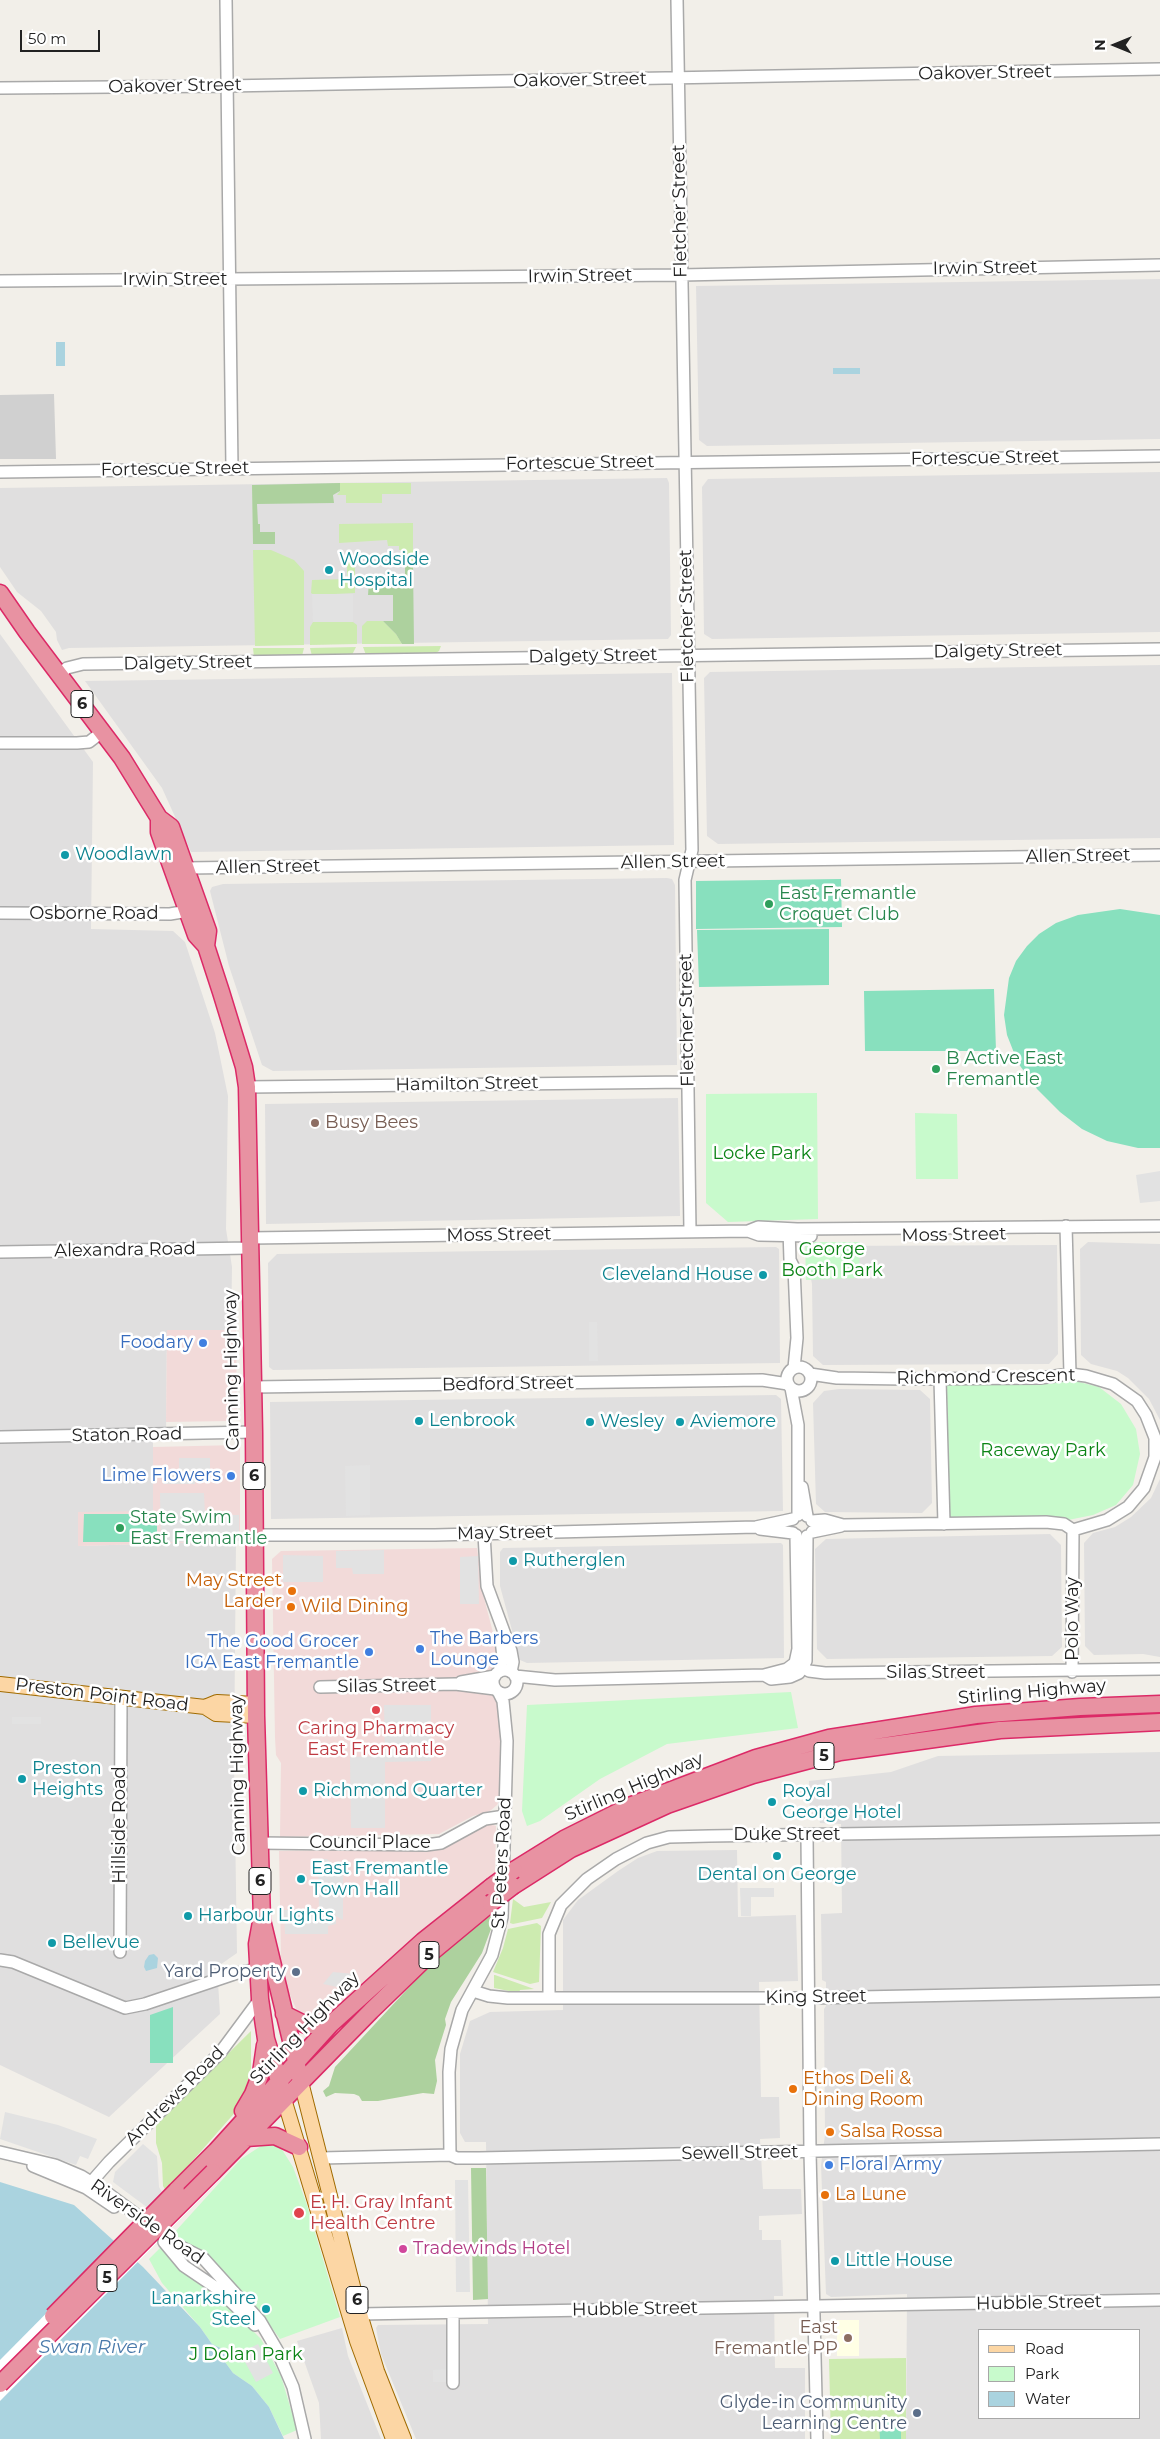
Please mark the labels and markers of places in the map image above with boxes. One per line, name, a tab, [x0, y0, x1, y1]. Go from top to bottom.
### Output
place label: Woodside Hospital	[339, 549, 429, 592]
marker: Woodside Hospital	[323, 564, 335, 576]
place label: Woodlawn	[75, 844, 172, 866]
marker: Woodlawn	[59, 849, 71, 861]
place label: East Fremantle Croquet Club	[779, 883, 916, 926]
marker: East Fremantle Croquet Club	[763, 898, 775, 910]
place label: B Active East Fremantle	[946, 1048, 1063, 1090]
marker: B Active East Fremantle	[930, 1063, 942, 1075]
place label: Busy Bees	[325, 1112, 418, 1134]
marker: Busy Bees	[309, 1117, 321, 1129]
place label: Cleveland House	[602, 1264, 753, 1286]
marker: Cleveland House	[757, 1269, 769, 1281]
place label: Foodary	[120, 1332, 193, 1354]
marker: Foodary	[197, 1337, 209, 1349]
place label: Lenbrook	[429, 1410, 515, 1432]
place label: Wesley	[600, 1411, 664, 1433]
place label: Aviemore	[690, 1411, 776, 1433]
marker: Lenbrook	[413, 1415, 425, 1427]
marker: Wesley	[584, 1416, 596, 1428]
marker: Aviemore	[674, 1416, 686, 1428]
place label: Lime Flowers	[101, 1465, 221, 1487]
marker: Lime Flowers	[225, 1470, 237, 1482]
place label: State Swim East Fremantle	[130, 1507, 267, 1550]
marker: State Swim East Fremantle	[114, 1522, 126, 1534]
place label: Rutherglen	[523, 1550, 626, 1572]
marker: Rutherglen	[507, 1555, 519, 1567]
place label: May Street Larder	[186, 1570, 282, 1612]
marker: May Street Larder	[286, 1585, 298, 1597]
place label: Wild Dining	[301, 1596, 409, 1618]
marker: Wild Dining	[285, 1601, 297, 1613]
place label: The Barbers Lounge	[430, 1628, 538, 1670]
place label: The Good Grocer IGA East Fremantle	[185, 1631, 359, 1674]
marker: The Barbers Lounge	[414, 1643, 426, 1655]
marker: The Good Grocer IGA East Fremantle	[363, 1646, 375, 1658]
marker: Caring Pharmacy East Fremantle	[370, 1704, 382, 1716]
place label: Caring Pharmacy East Fremantle	[298, 1718, 454, 1760]
place label: Preston Heights	[32, 1758, 103, 1800]
marker: Preston Heights	[16, 1773, 28, 1785]
place label: Richmond Quarter	[313, 1780, 483, 1802]
place label: Royal George Hotel	[782, 1781, 902, 1824]
marker: Richmond Quarter	[297, 1785, 309, 1797]
marker: Royal George Hotel	[766, 1796, 778, 1808]
marker: Dental on George	[771, 1850, 783, 1862]
place label: East Fremantle Town Hall	[311, 1858, 448, 1900]
place label: Dental on George	[697, 1864, 857, 1886]
marker: East Fremantle Town Hall	[295, 1873, 307, 1885]
place label: Harbour Lights	[198, 1905, 334, 1927]
marker: Harbour Lights	[182, 1910, 194, 1922]
place label: Bellevue	[62, 1932, 140, 1954]
marker: Bellevue	[46, 1937, 58, 1949]
place label: Yard Property	[163, 1961, 286, 1983]
marker: Yard Property	[290, 1966, 302, 1978]
place label: Ethos Deli & Dining Room	[803, 2068, 924, 2110]
marker: Ethos Deli & Dining Room	[787, 2083, 799, 2095]
place label: Salsa Rossa	[840, 2121, 943, 2143]
marker: Salsa Rossa	[824, 2126, 836, 2138]
place label: Floral Army	[839, 2154, 942, 2176]
marker: Floral Army	[823, 2159, 835, 2171]
place label: La Lune	[835, 2184, 907, 2206]
marker: La Lune	[819, 2189, 831, 2201]
place label: E. H. Gray Infant Health Centre	[310, 2192, 453, 2234]
marker: E. H. Gray Infant Health Centre	[292, 2206, 306, 2220]
place label: Tradewinds Hotel	[413, 2238, 570, 2260]
marker: Tradewinds Hotel	[397, 2243, 409, 2255]
place label: Little House	[845, 2250, 953, 2272]
marker: Little House	[829, 2255, 841, 2267]
place label: Lanarkshire Steel	[151, 2288, 256, 2330]
marker: Lanarkshire Steel	[260, 2303, 272, 2315]
place label: East Fremantle PP	[714, 2317, 838, 2360]
marker: East Fremantle PP	[842, 2332, 854, 2344]
place label: Glyde-in Community Learning Centre	[720, 2392, 907, 2434]
marker: Glyde-in Community Learning Centre	[911, 2407, 923, 2419]

